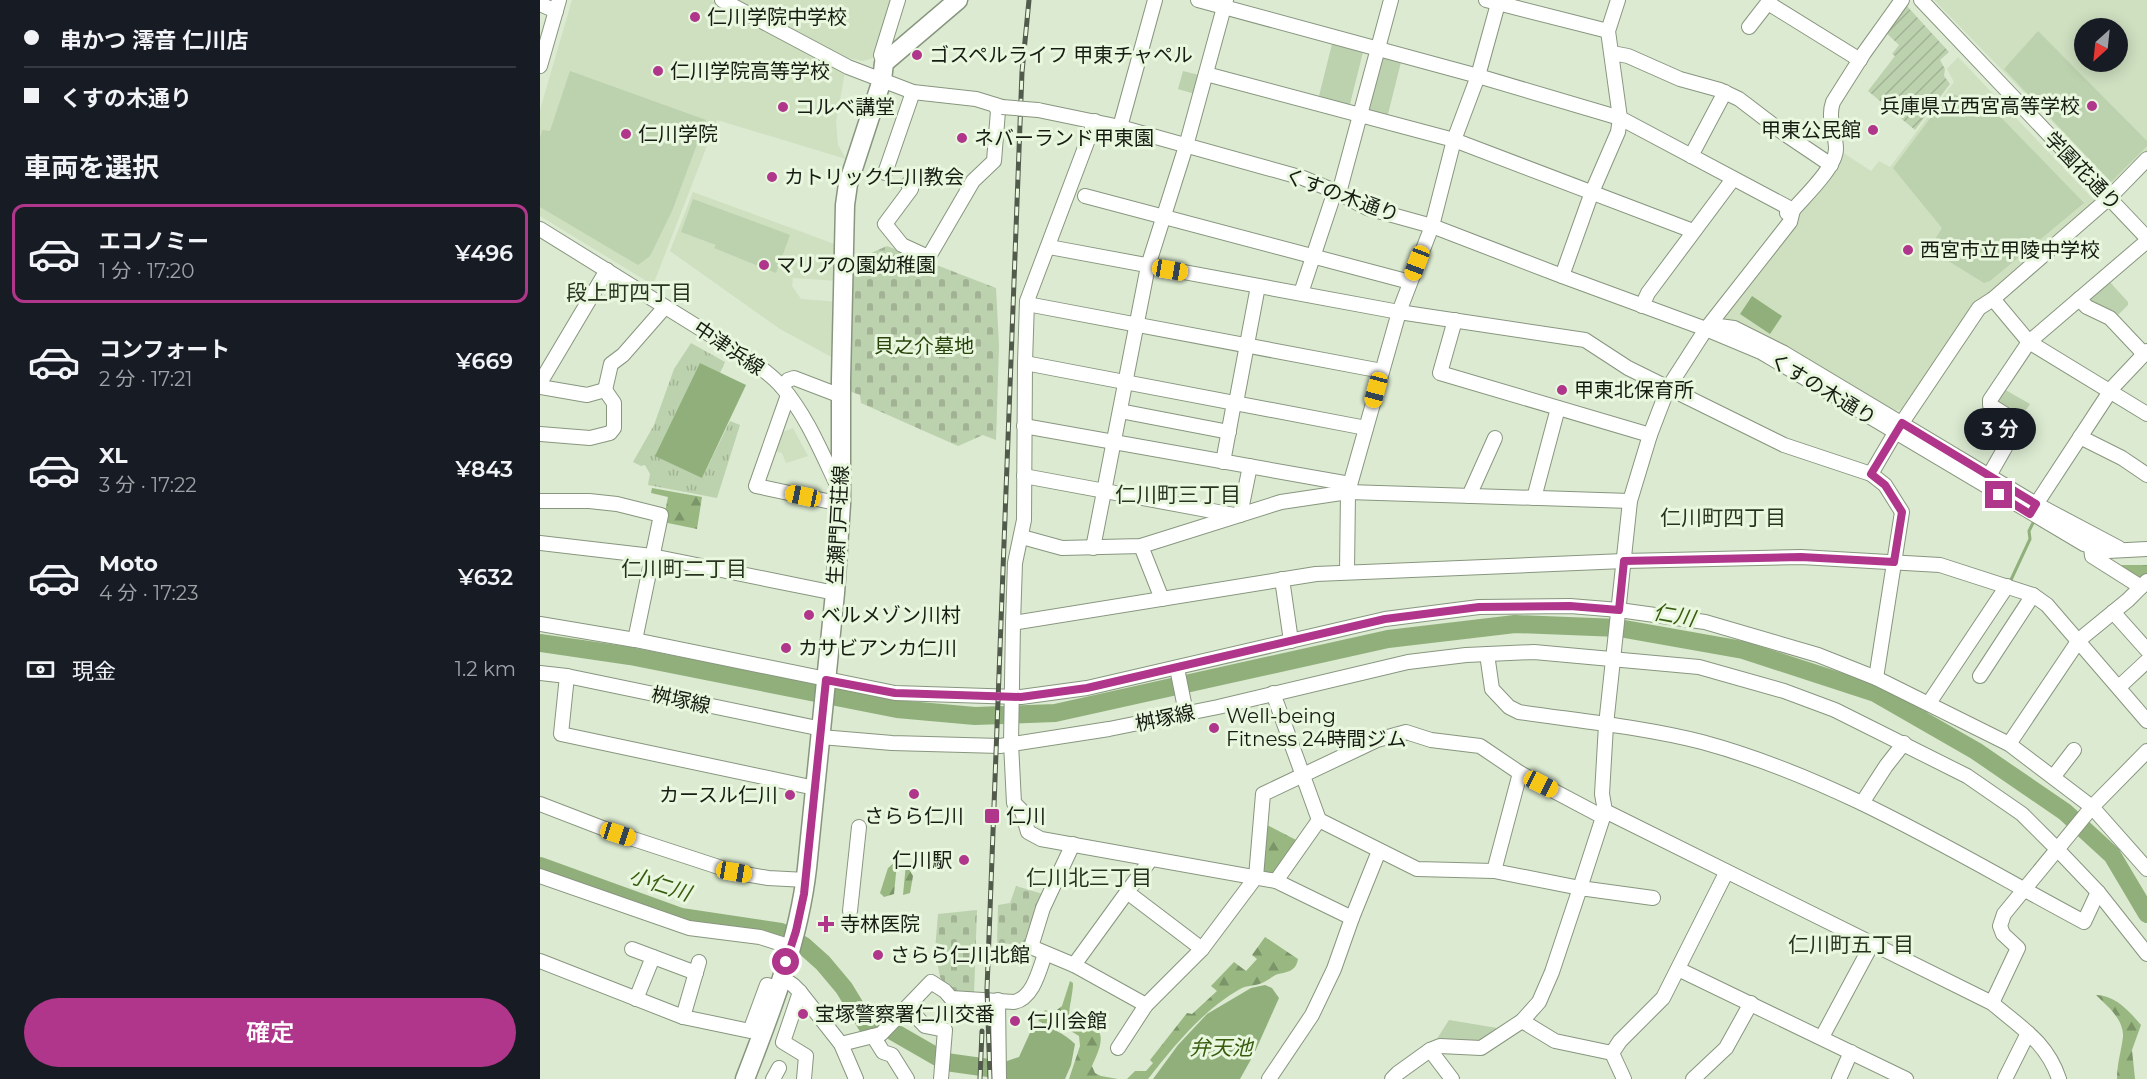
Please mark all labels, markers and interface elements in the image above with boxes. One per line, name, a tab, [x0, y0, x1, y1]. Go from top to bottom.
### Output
place label: 仁川学院中学校	[707, 5, 847, 29]
marker: 仁川学院中学校	[688, 10, 702, 24]
north arrow	[2074, 18, 2128, 72]
map controls	[2074, 18, 2128, 72]
text: 串かつ 澪音 仁川店	[60, 27, 248, 54]
place label: ゴスペルライフ 甲東チャペル	[929, 43, 1193, 67]
marker: ゴスペルライフ 甲東チャペル	[910, 48, 924, 62]
place label: 仁川学院高等学校	[670, 59, 830, 83]
marker: 仁川学院高等学校	[651, 64, 665, 78]
text: くすの木通り	[60, 85, 192, 112]
place label: 兵庫県立西宮高等学校	[1880, 94, 2080, 118]
place label: コルベ講堂	[795, 95, 895, 119]
marker: 兵庫県立西宮高等学校	[2085, 99, 2099, 113]
marker: コルベ講堂	[776, 100, 790, 114]
place label: 甲東公民館	[1761, 118, 1861, 142]
place label: 仁川学院	[638, 122, 718, 146]
marker: 甲東公民館	[1866, 123, 1880, 137]
place label: ネバーランド甲東園	[974, 126, 1154, 150]
marker: 仁川学院	[619, 127, 633, 141]
street label: 学園花通り	[2040, 127, 2126, 215]
marker: ネバーランド甲東園	[955, 131, 969, 145]
text: 車両を選択	[24, 151, 159, 184]
street label: くすの木通り	[1282, 163, 1402, 227]
place label: カトリック仁川教会	[784, 165, 964, 189]
marker: カトリック仁川教会	[765, 170, 779, 184]
icon: car	[27, 227, 81, 281]
text: エコノミー	[99, 228, 209, 255]
place label: 西宮市立甲陵中学校	[1920, 238, 2100, 262]
text: ¥496	[455, 240, 513, 267]
car	[1402, 243, 1432, 283]
marker: 西宮市立甲陵中学校	[1901, 243, 1915, 257]
place label: マリアの園幼稚園	[776, 253, 936, 277]
marker: マリアの園幼稚園	[757, 258, 771, 272]
car	[1151, 258, 1189, 282]
text: 1 分 · 17:20	[99, 259, 194, 283]
district label: 段上町四丁目	[566, 280, 692, 305]
street label: 中津浜線	[689, 316, 769, 380]
park label: 貝之介墓地	[874, 334, 974, 358]
icon: car	[27, 335, 81, 389]
text: コンフォート	[99, 336, 230, 363]
text: ¥669	[456, 348, 513, 375]
street label: くすの木通り	[1765, 348, 1881, 430]
text: 2 分 · 17:21	[99, 367, 193, 391]
car	[1363, 370, 1389, 410]
place label: 甲東北保育所	[1574, 378, 1694, 402]
marker: 甲東北保育所	[1555, 383, 1569, 397]
callout: 3 分	[1963, 408, 2035, 450]
text: 3 分	[1981, 417, 2019, 441]
text: XL	[99, 442, 128, 469]
icon: car	[27, 443, 81, 497]
text: ¥843	[455, 456, 513, 483]
street label: 生瀬門戸荘線	[823, 464, 853, 586]
text: 3 分 · 17:22	[99, 473, 197, 497]
route end	[1985, 481, 2012, 508]
district label: 仁川町三丁目	[1115, 482, 1241, 507]
car	[784, 483, 822, 509]
district label: 仁川町四丁目	[1660, 505, 1786, 530]
text: Moto	[99, 550, 158, 577]
icon: car	[27, 551, 81, 605]
district label: 仁川町二丁目	[621, 556, 747, 581]
text: ¥632	[458, 564, 513, 591]
text: 4 分 · 17:23	[99, 581, 198, 605]
water label: 仁川	[1651, 599, 1699, 631]
place label: ベルメゾン川村	[821, 603, 961, 627]
marker: ベルメゾン川村	[802, 608, 816, 622]
place label: カサビアンカ仁川	[798, 636, 957, 660]
marker: カサビアンカ仁川	[779, 641, 793, 655]
icon: cash	[24, 653, 57, 686]
text: 1.2 km	[455, 657, 516, 681]
text: 現金	[72, 658, 116, 685]
street label: 桝塚線	[649, 682, 713, 718]
street label: 桝塚線	[1133, 700, 1197, 736]
place label: Well-being Fitness 24時間ジム	[1226, 704, 1406, 751]
marker: Well-being Fitness 24時間ジム	[1207, 721, 1221, 735]
car	[1521, 768, 1561, 800]
place label: カースル仁川	[659, 783, 778, 807]
marker: さらら仁川	[907, 787, 921, 801]
marker: カースル仁川	[783, 788, 797, 802]
place label: さらら仁川	[864, 804, 964, 828]
place label: 仁川	[1006, 804, 1046, 828]
marker: 仁川	[983, 807, 1001, 825]
car	[598, 820, 638, 848]
place label: 仁川駅	[892, 848, 952, 872]
marker: 仁川駅	[957, 853, 971, 867]
car	[715, 860, 753, 884]
water label: 小仁川	[626, 862, 696, 906]
district label: 仁川北三丁目	[1026, 865, 1152, 890]
place label: 寺林医院	[840, 912, 920, 936]
marker: 寺林医院	[817, 915, 835, 933]
district label: 仁川町五丁目	[1788, 932, 1914, 957]
place label: さらら仁川北館	[890, 943, 1030, 967]
route start	[772, 948, 799, 975]
marker: さらら仁川北館	[871, 948, 885, 962]
button: 確定	[24, 998, 516, 1067]
place label: 宝塚警察署仁川交番	[815, 1002, 995, 1026]
marker: 宝塚警察署仁川交番	[796, 1007, 810, 1021]
place label: 仁川会館	[1027, 1009, 1107, 1033]
marker: 仁川会館	[1008, 1014, 1022, 1028]
water label: 弁天池	[1190, 1035, 1254, 1060]

